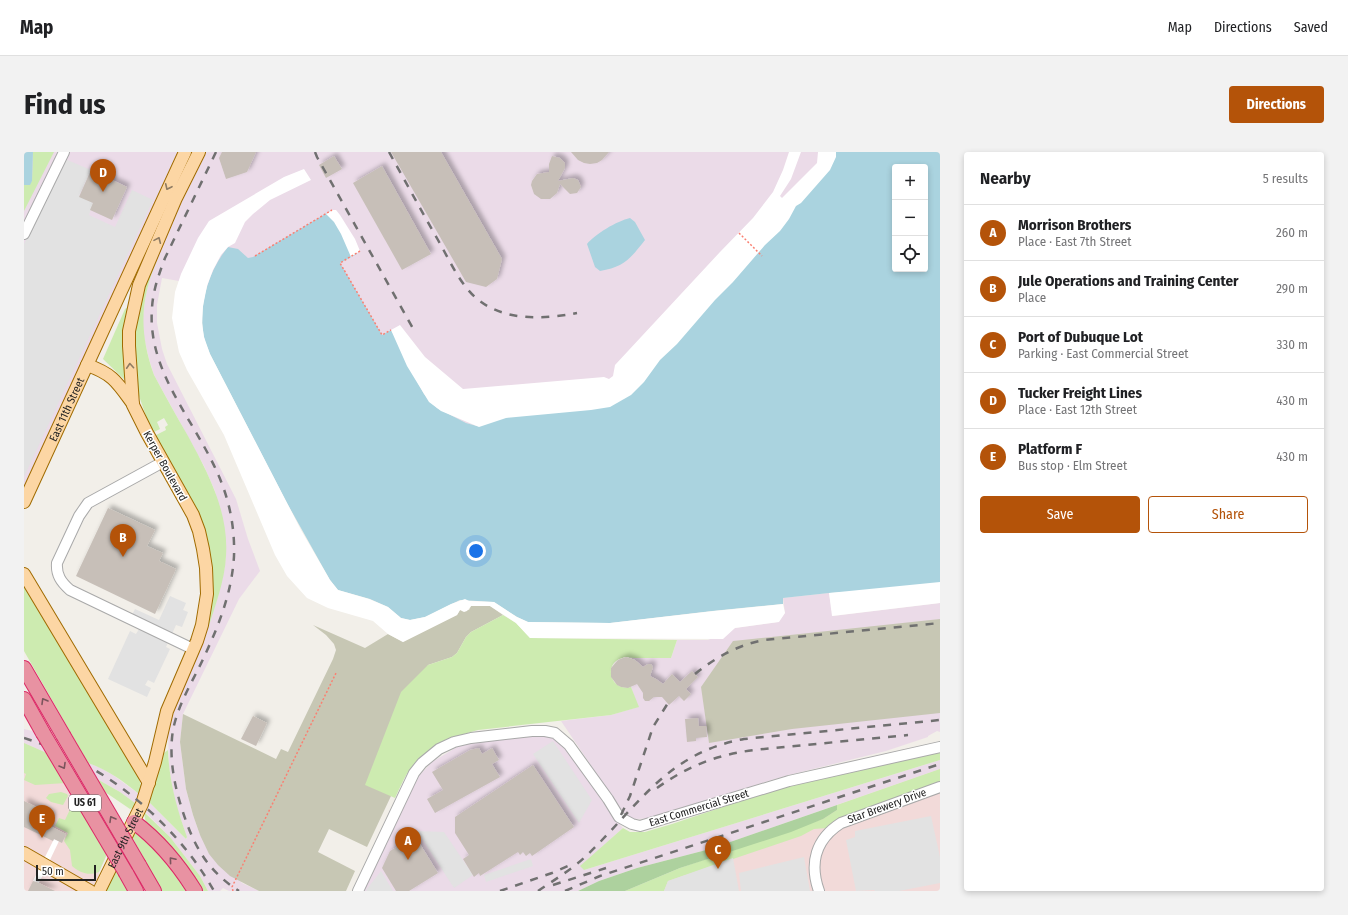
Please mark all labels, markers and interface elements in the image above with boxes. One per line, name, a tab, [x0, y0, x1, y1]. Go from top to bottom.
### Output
text: Map	[20, 16, 53, 39]
text: Map	[1168, 19, 1192, 36]
text: Directions	[1214, 19, 1272, 36]
text: Saved	[1294, 19, 1328, 36]
button: Directions	[1229, 86, 1324, 123]
text: Find us	[24, 88, 106, 121]
pin: D	[90, 159, 116, 192]
map controls	[892, 164, 928, 272]
button: +	[892, 164, 928, 200]
text: Nearby	[980, 168, 1031, 189]
text: 5 results	[1263, 171, 1308, 186]
one-way arrow	[165, 183, 173, 191]
button: −	[892, 200, 928, 236]
text: Morrison Brothers	[1018, 216, 1131, 234]
text: A	[989, 225, 997, 240]
text: 260 m	[1276, 225, 1308, 240]
text: Place · East 7th Street	[1018, 234, 1131, 249]
one-way arrow	[153, 236, 161, 244]
button: locate	[892, 236, 928, 272]
text: Jule Operations and Training Center	[1018, 272, 1239, 290]
text: B	[989, 281, 997, 296]
text: 290 m	[1276, 281, 1308, 296]
text: Place	[1018, 290, 1046, 305]
text: Port of Dubuque Lot	[1018, 328, 1143, 346]
text: C	[990, 337, 996, 352]
text: 330 m	[1276, 337, 1308, 352]
text: Parking · East Commercial Street	[1018, 346, 1189, 361]
one-way arrow	[125, 363, 134, 369]
street label: East 11th Street	[46, 375, 87, 443]
text: Tucker Freight Lines	[1018, 384, 1142, 402]
text: D	[989, 393, 997, 408]
text: 430 m	[1276, 393, 1308, 408]
text: Place · East 12th Street	[1018, 402, 1137, 417]
street label: Kerper Boulevard	[140, 429, 190, 503]
text: Platform F	[1018, 440, 1082, 458]
text: E	[990, 449, 996, 464]
text: 430 m	[1276, 449, 1308, 464]
text: Bus stop · Elm Street	[1018, 458, 1127, 473]
button: Save	[980, 496, 1140, 533]
button: Share	[1148, 496, 1308, 533]
pin: B	[110, 524, 136, 557]
your location	[466, 541, 486, 561]
one-way arrow	[41, 698, 48, 705]
one-way arrow	[59, 762, 66, 769]
street label: Star Brewery Drive	[846, 786, 928, 826]
street label: East Commercial Street	[648, 787, 751, 829]
road number: US 61	[69, 795, 101, 811]
pin: E	[29, 805, 55, 838]
street label: East 9th Street	[105, 805, 146, 870]
one-way arrow	[110, 816, 117, 823]
pin: A	[395, 827, 421, 860]
pin: C	[705, 836, 731, 869]
one-way arrow	[170, 857, 177, 864]
scale bar	[36, 863, 96, 882]
text: 50 m	[42, 865, 64, 878]

